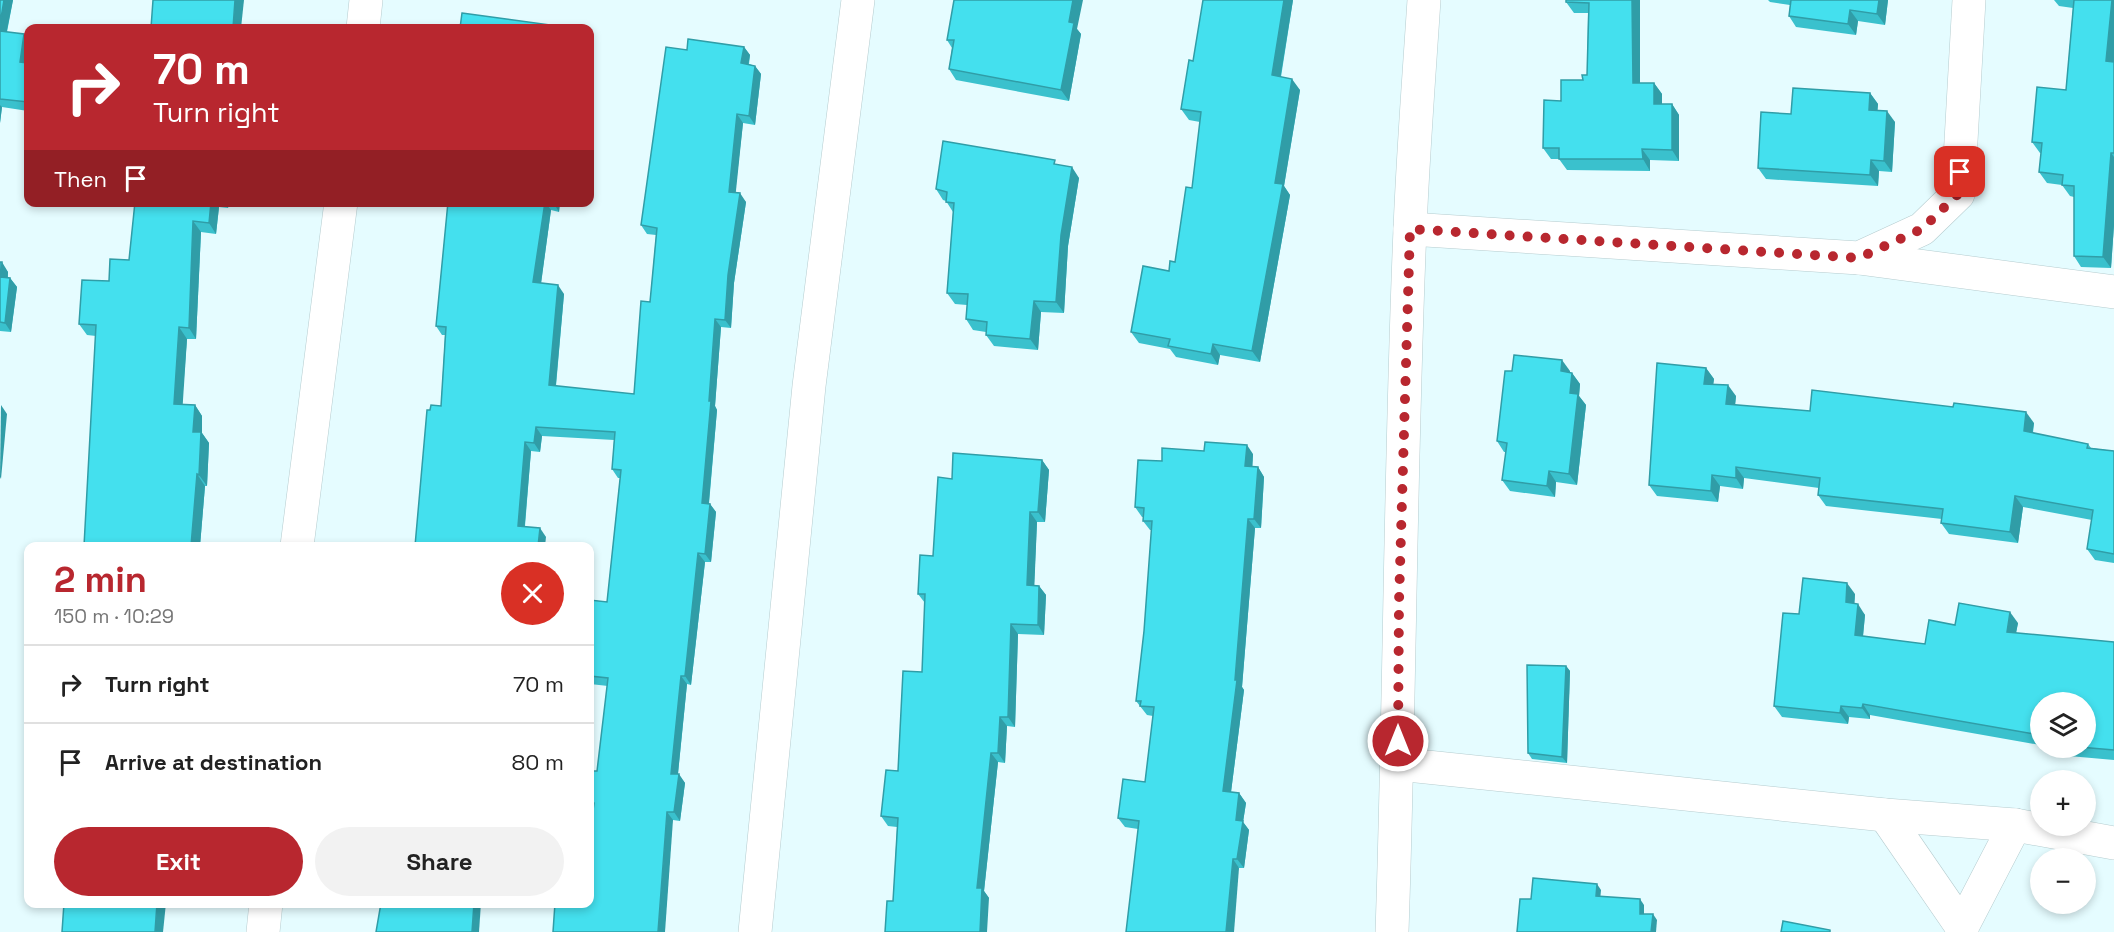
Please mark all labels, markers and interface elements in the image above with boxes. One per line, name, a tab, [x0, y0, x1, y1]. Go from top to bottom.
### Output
text: 70 m	[153, 43, 250, 96]
icon: right	[54, 48, 132, 126]
text: Turn right	[153, 95, 280, 130]
pin	[1934, 146, 1985, 197]
icon: arrive	[1943, 155, 1976, 188]
icon: arrive	[119, 162, 152, 195]
text: Then	[54, 165, 107, 193]
text: 2 min	[54, 557, 147, 603]
button: close	[501, 562, 564, 625]
text: 150 m · 10:29	[54, 603, 174, 629]
icon: right	[54, 668, 87, 701]
text: Turn right	[105, 670, 210, 698]
text: 70 m	[513, 670, 564, 698]
map controls	[2030, 692, 2096, 914]
button: layers	[2030, 692, 2096, 758]
position arrow	[1366, 709, 1430, 773]
icon: arrive	[54, 746, 87, 779]
text: Arrive at destination	[105, 748, 322, 776]
text: 80 m	[512, 748, 564, 776]
button: +	[2030, 770, 2096, 836]
button: Exit	[54, 827, 303, 896]
button: Share	[315, 827, 564, 896]
button: −	[2030, 848, 2096, 914]

